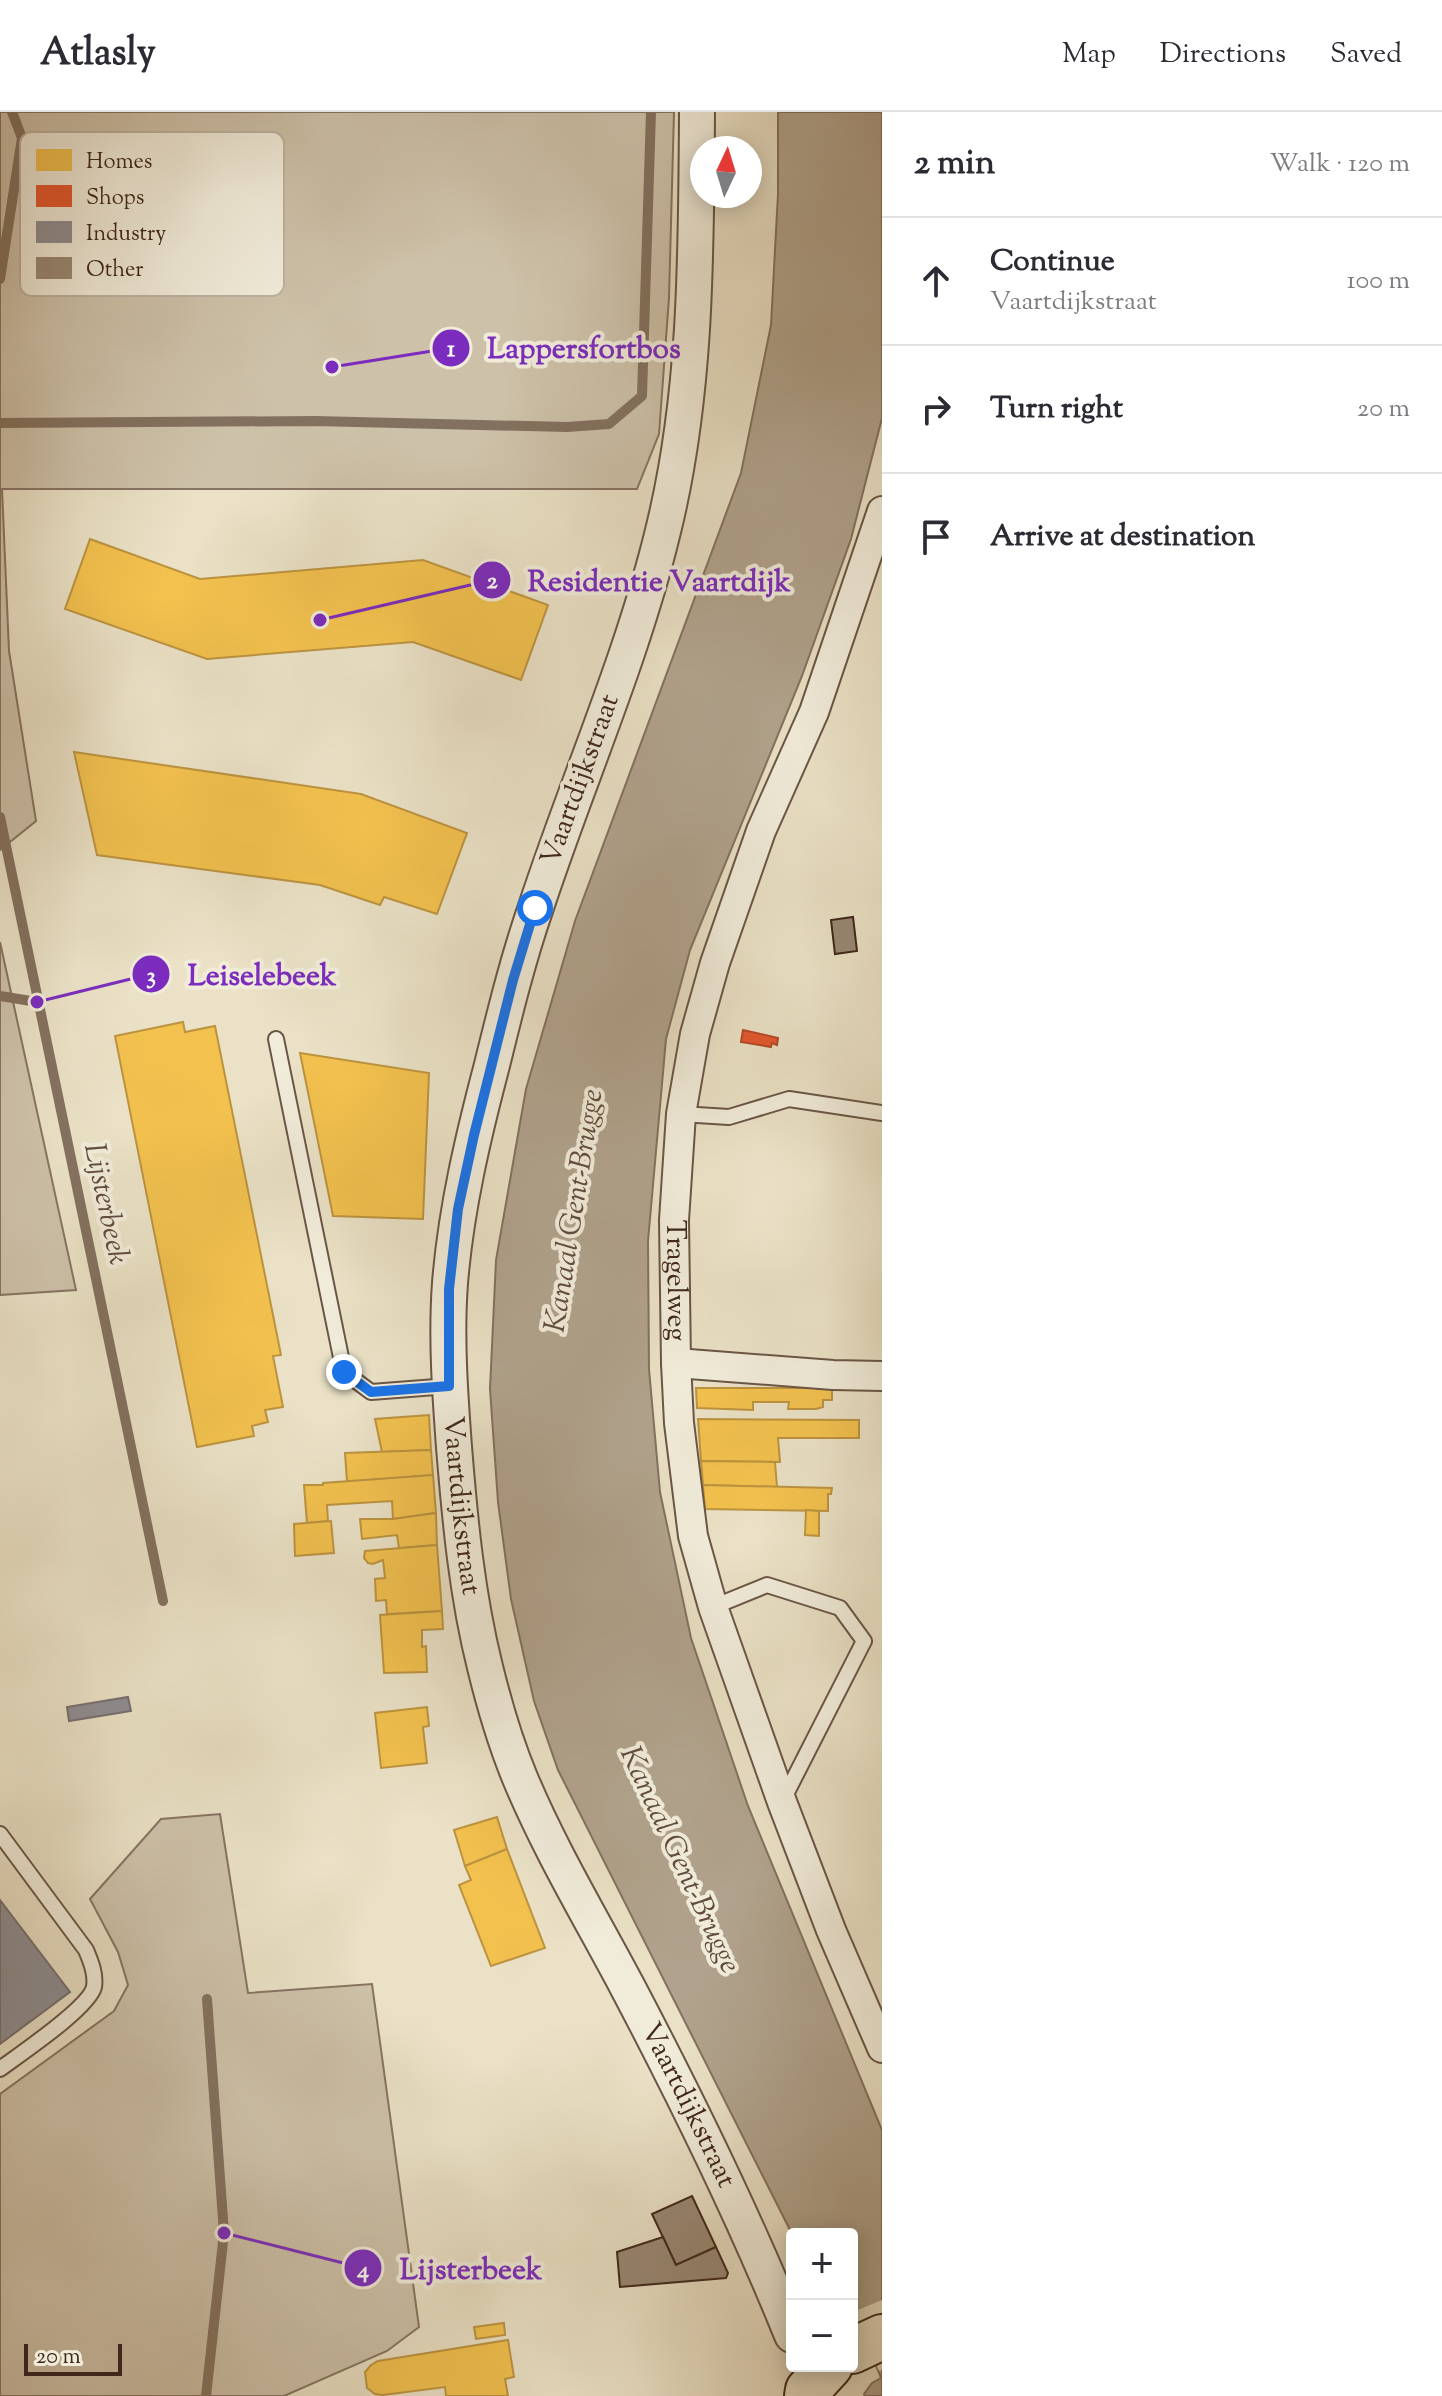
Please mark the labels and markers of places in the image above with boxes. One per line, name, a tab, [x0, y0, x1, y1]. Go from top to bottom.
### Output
callout: Lappersfortbos	[431, 321, 697, 375]
callout: Residentie Vaartdijk	[472, 553, 807, 607]
callout: Leiselebeek	[131, 947, 352, 1001]
callout: Lijsterbeek	[343, 2241, 558, 2295]

